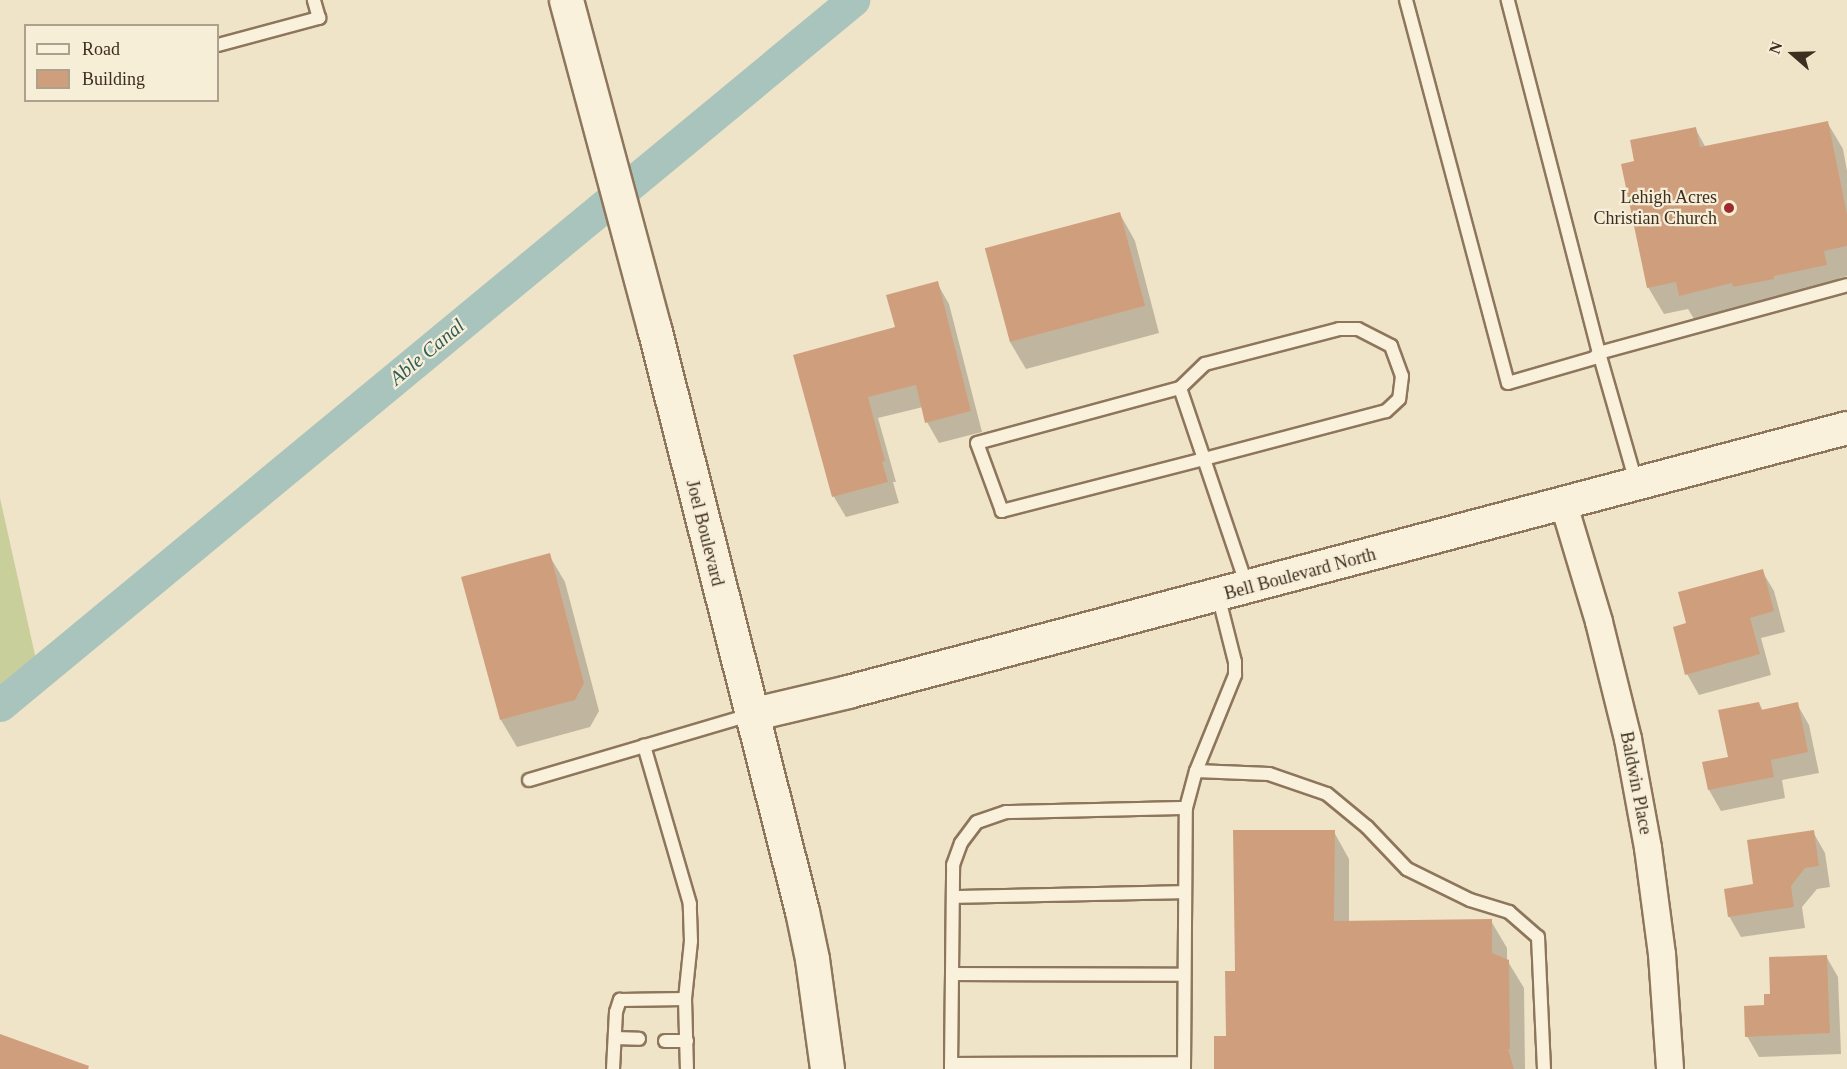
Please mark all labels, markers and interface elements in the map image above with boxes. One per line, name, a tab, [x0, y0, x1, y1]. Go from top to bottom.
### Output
legend	[24, 24, 219, 102]
north arrow	[1763, 24, 1823, 84]
text: Road	[82, 39, 120, 59]
text: N	[1766, 39, 1786, 56]
text: Building	[82, 69, 145, 89]
place label: Lehigh Acres Christian Church	[1594, 187, 1717, 230]
marker: Lehigh Acres Christian Church	[1722, 201, 1736, 215]
water label: Able Canal	[385, 314, 469, 390]
street label: Joel Boulevard	[681, 478, 729, 588]
street label: Bell Boulevard North	[1222, 543, 1378, 605]
street label: Baldwin Place	[1615, 730, 1657, 836]

